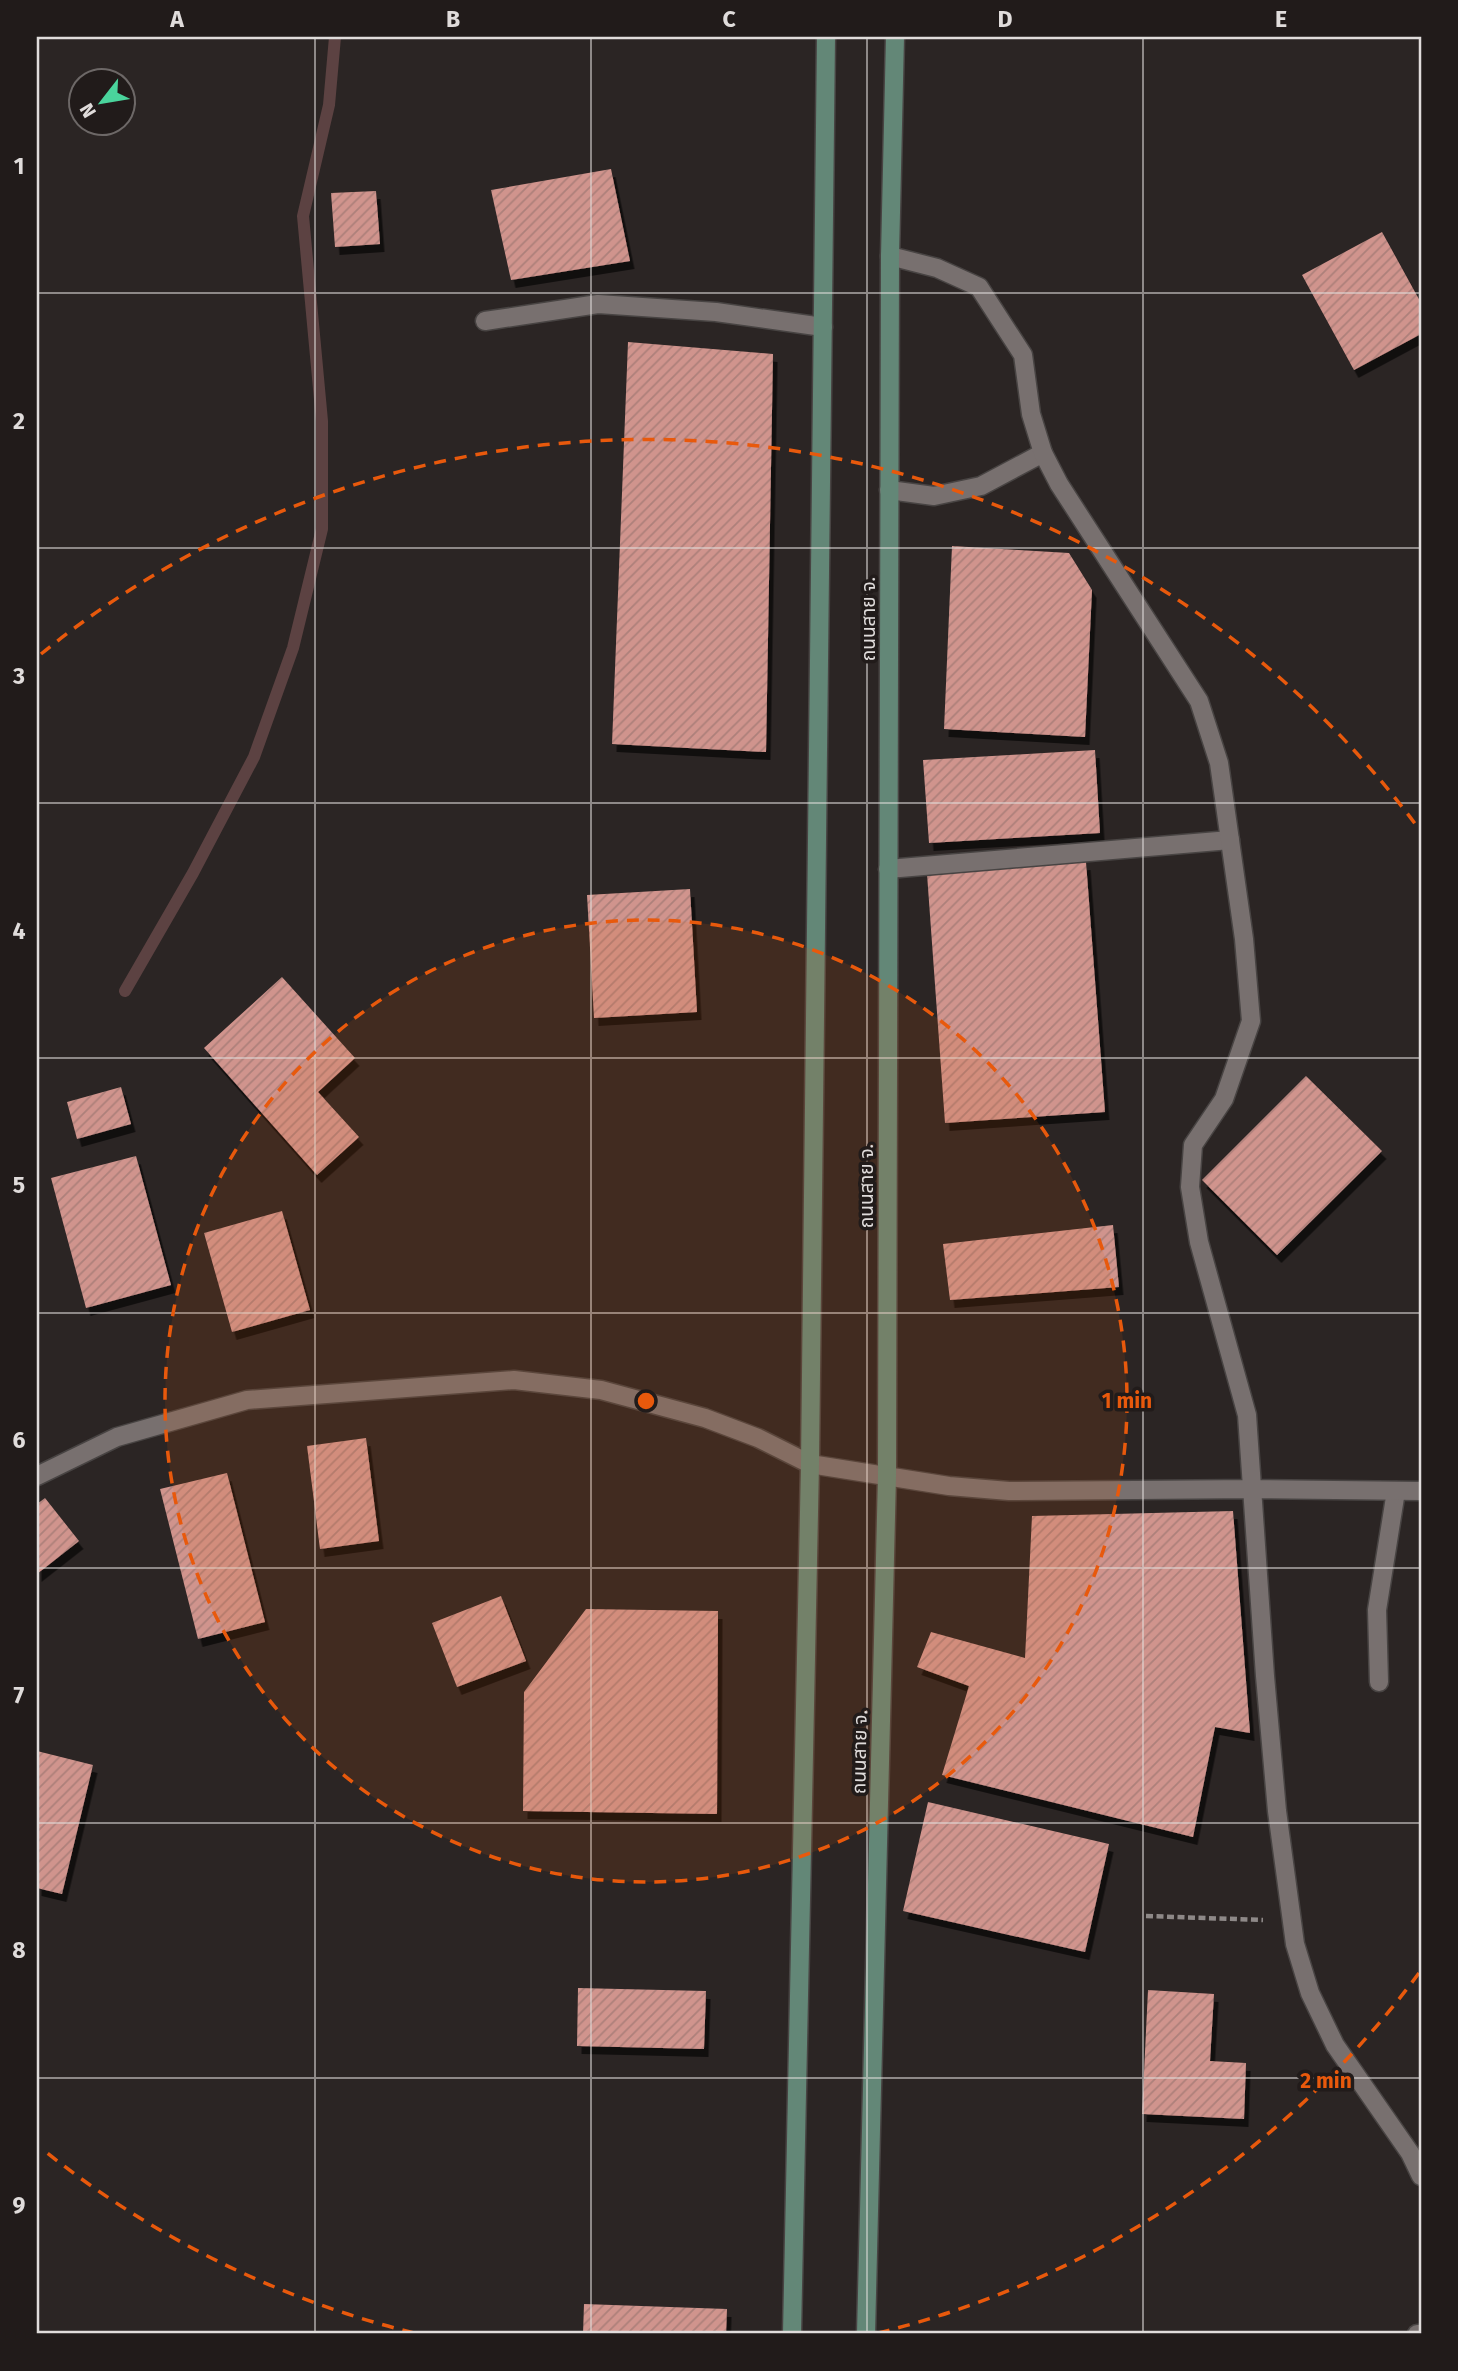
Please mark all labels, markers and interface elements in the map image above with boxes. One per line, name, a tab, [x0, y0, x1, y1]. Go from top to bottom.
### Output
text: A	[169, 5, 184, 33]
text: B	[446, 5, 460, 33]
text: C	[722, 5, 736, 33]
text: D	[998, 5, 1013, 33]
text: E	[1275, 5, 1287, 33]
north arrow	[66, 66, 136, 136]
text: N	[75, 99, 101, 122]
text: 1	[14, 152, 24, 180]
text: 2	[13, 407, 25, 435]
street label: ถนนสาย จ.	[857, 577, 880, 661]
text: 3	[12, 662, 25, 690]
text: 4	[13, 917, 26, 945]
street label: ถนนสาย จ.	[855, 1144, 878, 1228]
text: 5	[13, 1171, 25, 1199]
text: 1 min	[1102, 1388, 1152, 1414]
centre of rings	[634, 1389, 658, 1413]
text: 6	[13, 1426, 26, 1454]
text: 7	[14, 1681, 25, 1709]
street label: ถนนสาย จ.	[847, 1710, 872, 1794]
text: 8	[12, 1936, 26, 1964]
text: 2 min	[1300, 2068, 1352, 2094]
text: 9	[13, 2191, 26, 2219]

